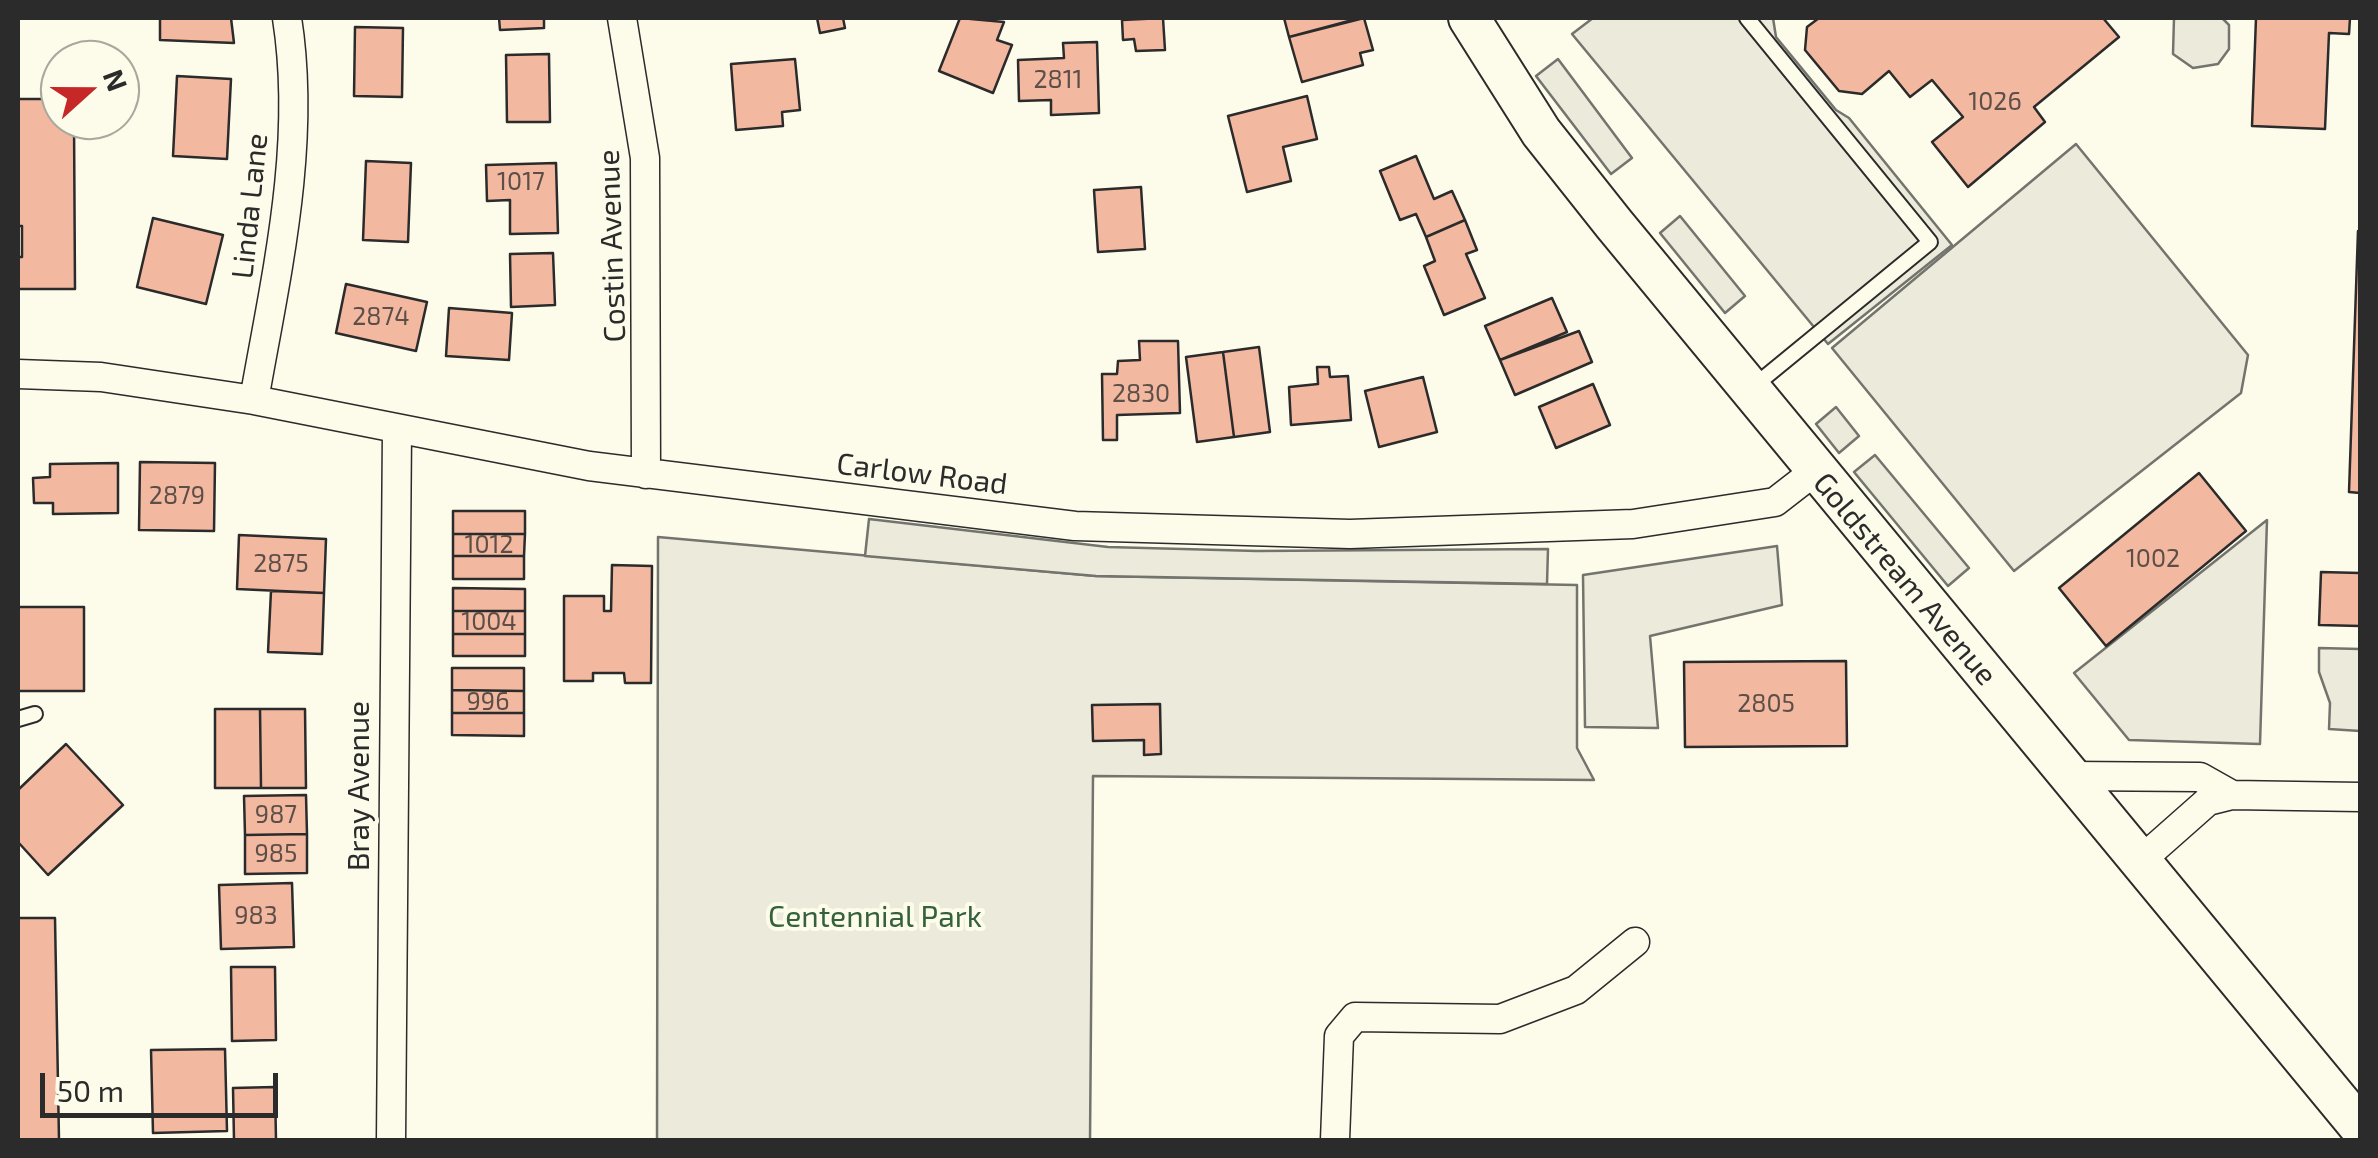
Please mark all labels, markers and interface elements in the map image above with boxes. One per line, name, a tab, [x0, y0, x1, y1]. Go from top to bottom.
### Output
north arrow	[40, 40, 140, 140]
text: N	[97, 64, 136, 95]
house number: 2811	[1033, 65, 1083, 95]
house number: 1026	[1968, 87, 2022, 117]
street label: Linda Lane	[224, 131, 276, 281]
street label: Costin Avenue	[591, 149, 633, 343]
house number: 1017	[497, 167, 545, 197]
house number: 2874	[352, 302, 410, 332]
house number: 2830	[1112, 379, 1170, 409]
street label: Carlow Road	[834, 446, 1010, 502]
street label: Goldstream Avenue	[1806, 465, 2004, 693]
house number: 2879	[149, 481, 205, 511]
house number: 1012	[464, 530, 514, 560]
house number: 1002	[2126, 544, 2180, 574]
house number: 2875	[253, 549, 309, 579]
house number: 1004	[461, 607, 517, 637]
house number: 996	[467, 687, 509, 717]
house number: 2805	[1737, 689, 1795, 719]
street label: Bray Avenue	[341, 701, 377, 871]
house number: 987	[255, 800, 297, 830]
house number: 985	[255, 839, 297, 869]
park label: Centennial Park	[768, 899, 982, 935]
house number: 983	[234, 901, 278, 931]
scale bar	[45, 1053, 282, 1115]
text: 50 m	[57, 1072, 124, 1108]

